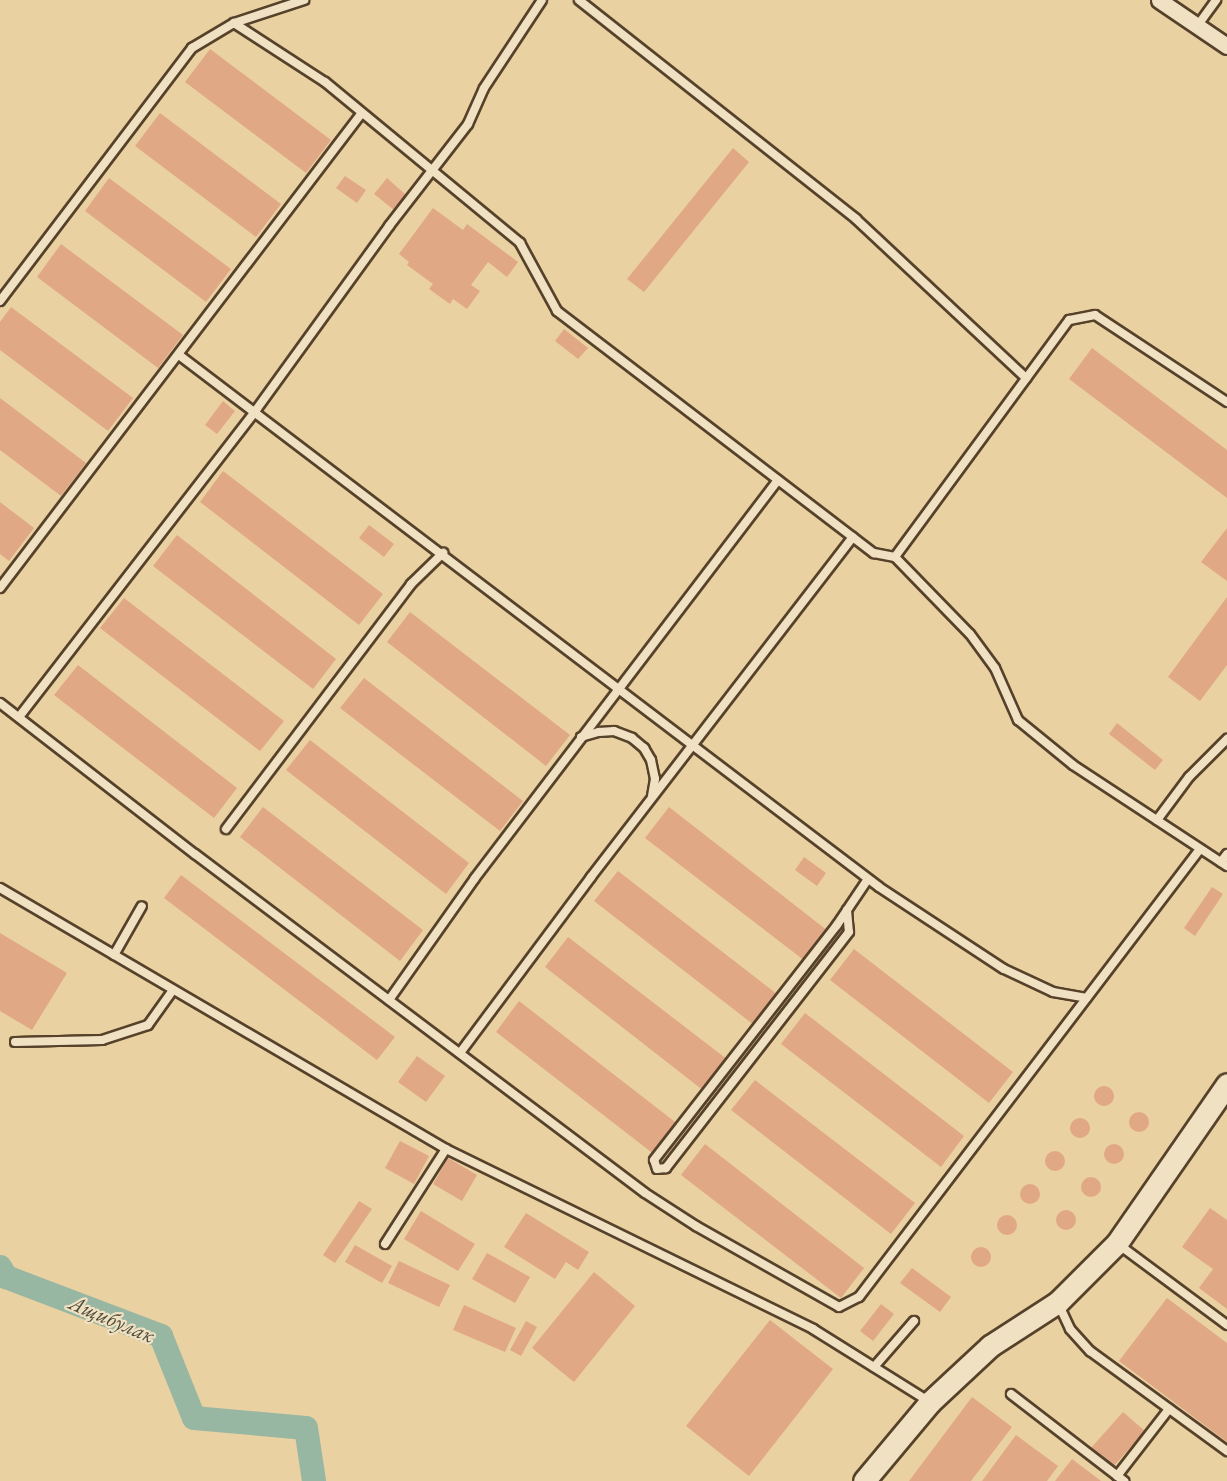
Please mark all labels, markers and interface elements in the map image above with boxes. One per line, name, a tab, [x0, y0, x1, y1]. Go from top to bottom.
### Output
water label: Ащибулак	[65, 1289, 159, 1349]

